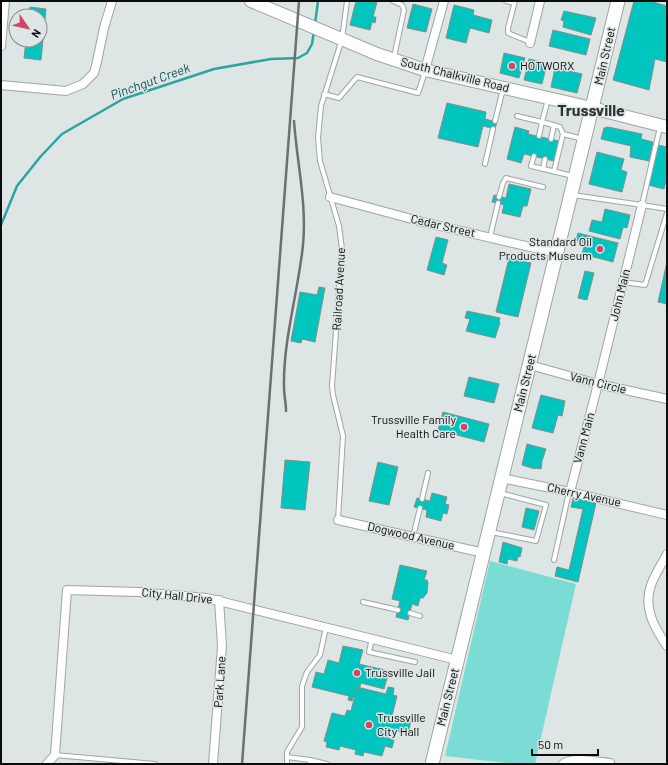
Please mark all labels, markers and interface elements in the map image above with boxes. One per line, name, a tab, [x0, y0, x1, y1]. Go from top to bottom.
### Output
north arrow	[8, 8, 48, 48]
street label: Main Street	[591, 25, 618, 86]
text: N	[29, 27, 44, 41]
street label: South Chalkville Road	[399, 54, 511, 94]
place label: HOTWORX	[520, 58, 574, 72]
water label: Pinchgut Creek	[108, 59, 193, 103]
marker: HOTWORX	[507, 61, 517, 71]
district label: Trussville	[557, 100, 625, 119]
street label: Cedar Street	[410, 211, 477, 239]
place label: Standard Oil Products Museum	[499, 234, 592, 262]
marker: Standard Oil Products Museum	[595, 244, 605, 254]
street label: Railroad Avenue	[329, 247, 347, 331]
street label: John Main	[606, 267, 632, 322]
street label: Main Street	[510, 352, 538, 413]
street label: Vann Circle	[568, 368, 628, 396]
street label: Vann Main	[570, 411, 597, 465]
place label: Trussville Family Health Care	[371, 412, 456, 440]
marker: Trussville Family Health Care	[459, 422, 469, 432]
street label: Cherry Avenue	[546, 479, 622, 509]
street label: Dogwood Avenue	[366, 518, 456, 552]
street label: City Hall Drive	[141, 584, 213, 606]
street label: Park Lane	[210, 656, 228, 708]
place label: Trussville Jail	[365, 665, 435, 679]
street label: Main Street	[433, 666, 461, 727]
marker: Trussville Jail	[352, 668, 362, 678]
place label: Trussville City Hall	[377, 710, 426, 738]
marker: Trussville City Hall	[364, 720, 374, 730]
scale bar	[532, 731, 598, 757]
text: 50 m	[538, 737, 563, 751]

